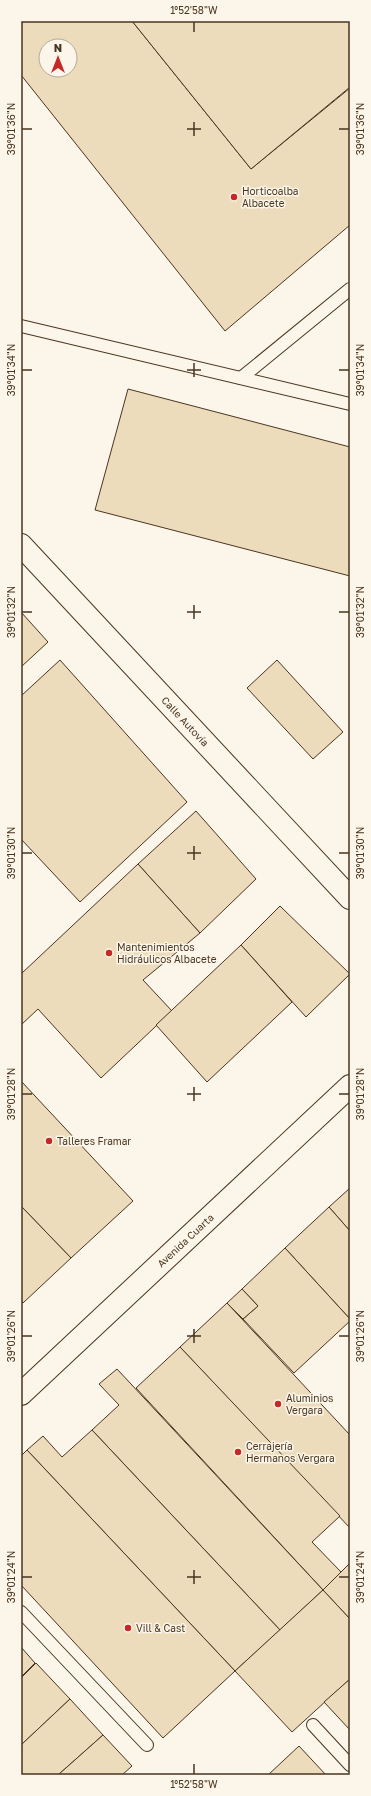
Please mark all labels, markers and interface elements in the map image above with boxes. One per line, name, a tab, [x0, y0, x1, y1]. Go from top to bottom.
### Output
text: 1°52'58"W	[170, 4, 218, 16]
north arrow	[38, 38, 78, 78]
text: N	[54, 41, 62, 54]
text: 39°01'36"N	[5, 103, 17, 155]
text: 39°01'36"N	[354, 103, 366, 155]
place label: Horticoalba Albacete	[242, 185, 298, 209]
marker: Horticoalba Albacete	[229, 192, 239, 202]
text: 39°01'34"N	[5, 344, 17, 396]
text: 39°01'34"N	[354, 344, 366, 396]
text: 39°01'32"N	[5, 586, 17, 638]
text: 39°01'32"N	[354, 586, 366, 638]
street label: Calle Autovía	[159, 694, 211, 749]
text: 39°01'30"N	[5, 827, 17, 879]
text: 39°01'30"N	[354, 827, 366, 879]
place label: Mantenimientos Hidráulicos Albacete	[117, 941, 217, 965]
marker: Mantenimientos Hidráulicos Albacete	[104, 948, 114, 958]
text: 39°01'28"N	[5, 1068, 17, 1120]
text: 39°01'28"N	[354, 1068, 366, 1120]
place label: Talleres Framar	[57, 1135, 131, 1147]
marker: Talleres Framar	[44, 1136, 54, 1146]
street label: Avenida Cuarta	[155, 1211, 216, 1269]
text: 39°01'26"N	[5, 1310, 17, 1362]
text: 39°01'26"N	[354, 1310, 366, 1362]
place label: Aluminios Vergara	[286, 1392, 333, 1416]
marker: Aluminios Vergara	[273, 1399, 283, 1409]
place label: Cerrajería Hermanos Vergara	[246, 1440, 335, 1464]
marker: Cerrajería Hermanos Vergara	[233, 1447, 243, 1457]
text: 39°01'24"N	[5, 1551, 17, 1603]
text: 39°01'24"N	[354, 1551, 366, 1603]
place label: Vill & Cast	[136, 1622, 185, 1634]
marker: Vill & Cast	[123, 1623, 133, 1633]
text: 1°52'58"W	[170, 1778, 218, 1790]

